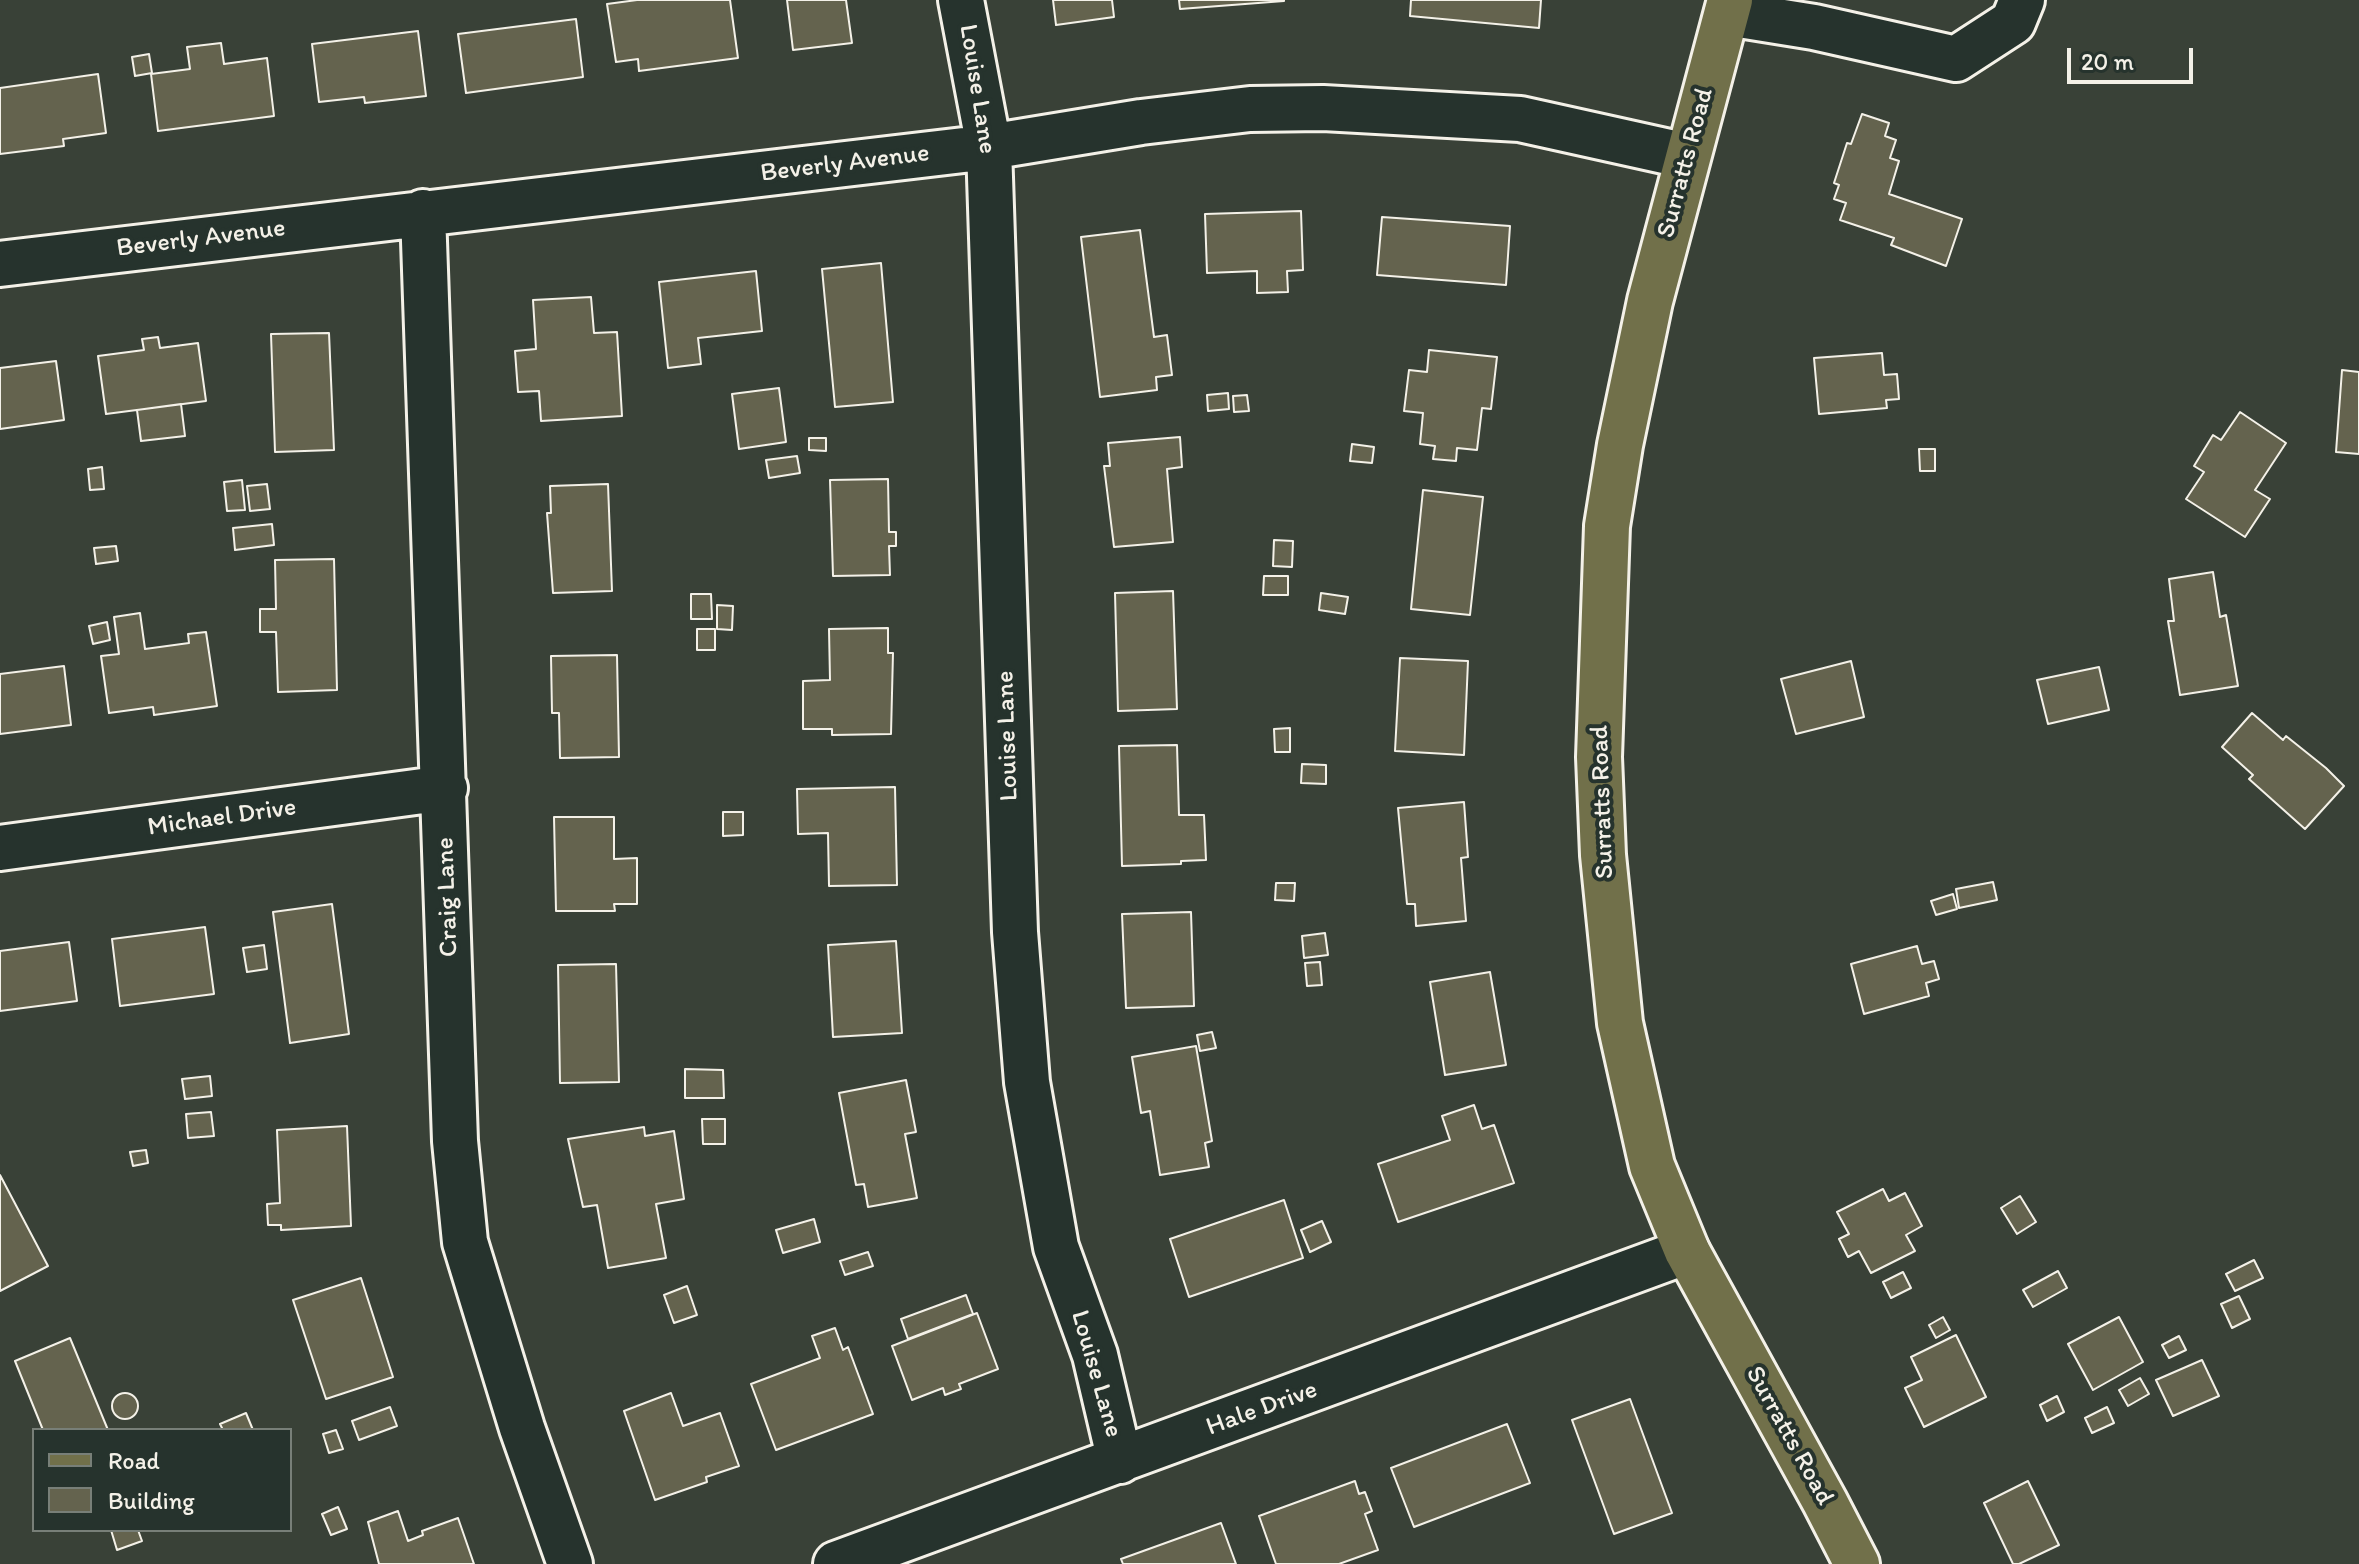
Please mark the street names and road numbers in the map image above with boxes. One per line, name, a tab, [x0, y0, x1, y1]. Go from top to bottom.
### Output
street label: Louise Lane	[951, 22, 1003, 156]
street label: Surratts Road	[1651, 85, 1721, 241]
street label: Beverly Avenue	[759, 138, 931, 190]
street label: Beverly Avenue	[115, 213, 287, 265]
street label: Louise Lane	[990, 670, 1026, 802]
street label: Surratts Road	[1585, 725, 1621, 879]
street label: Michael Drive	[146, 792, 298, 844]
street label: Craig Lane	[430, 837, 466, 957]
street label: Louise Lane	[1063, 1307, 1129, 1441]
street label: Surratts Road	[1738, 1361, 1840, 1511]
street label: Hale Drive	[1202, 1375, 1322, 1443]

